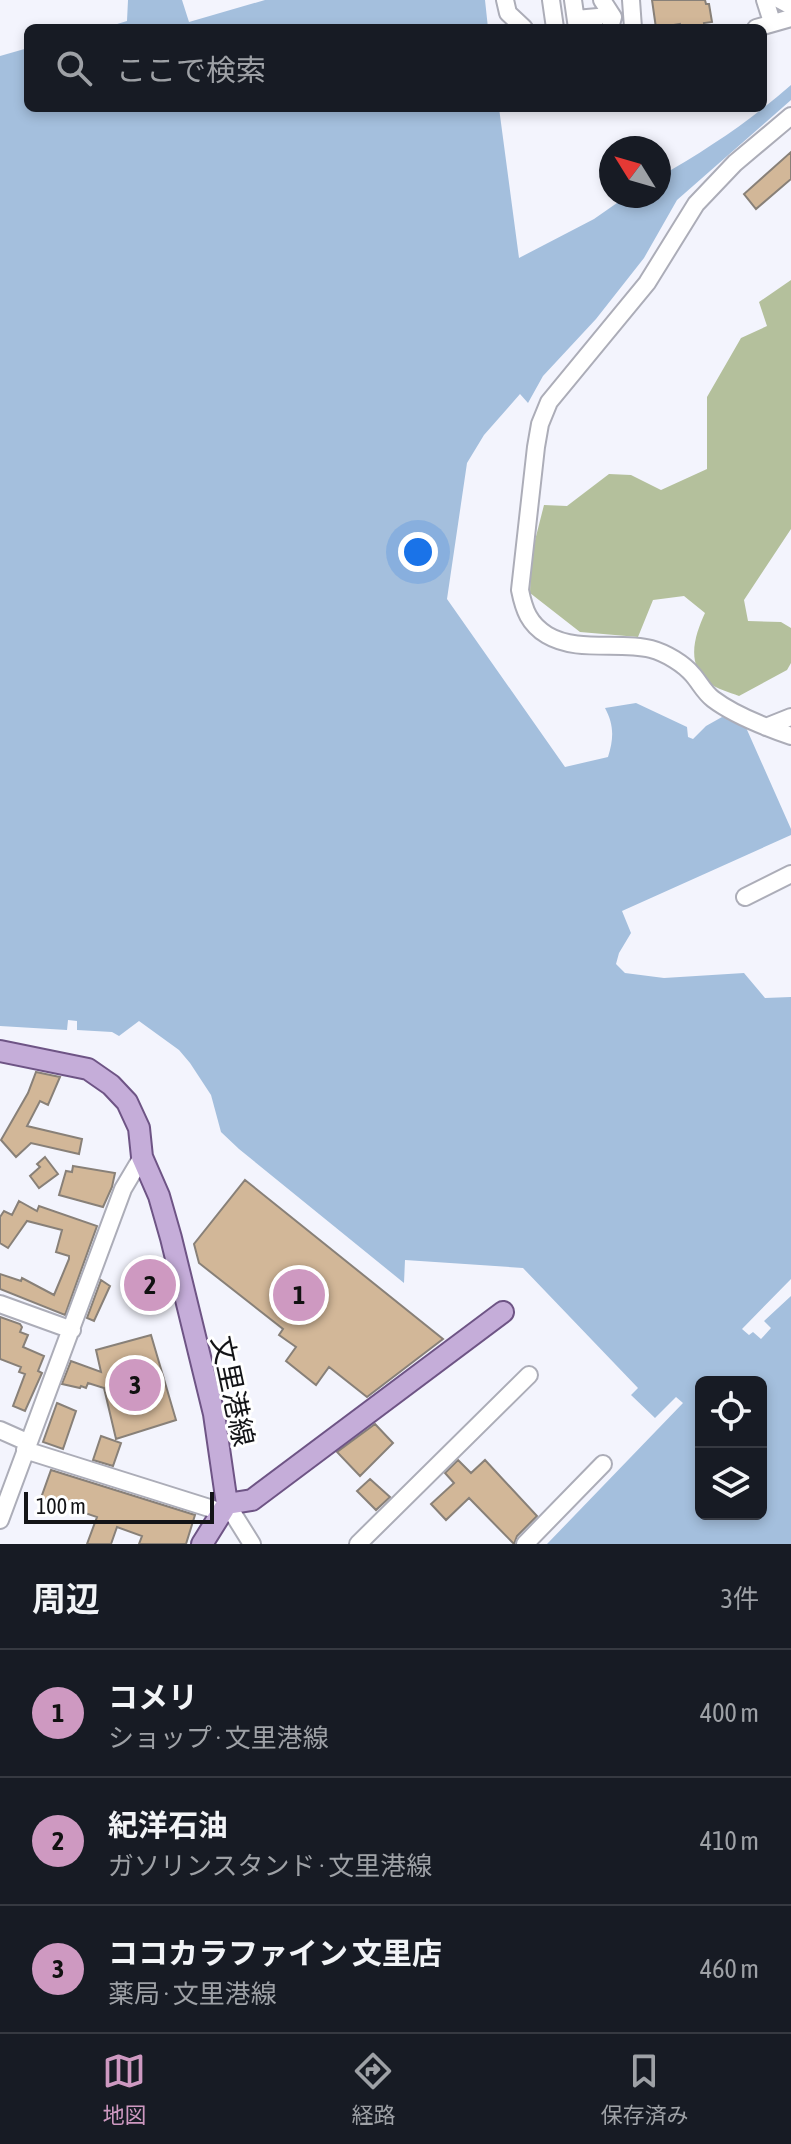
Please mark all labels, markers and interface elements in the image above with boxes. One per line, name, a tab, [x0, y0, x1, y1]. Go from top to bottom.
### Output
search box	[24, 24, 767, 112]
icon: search	[52, 46, 96, 90]
text: ここで検索	[116, 53, 266, 87]
north arrow	[599, 136, 671, 208]
your location	[398, 532, 438, 572]
pin: 2	[124, 1255, 176, 1315]
pin: 1	[273, 1265, 325, 1325]
street label: 文里港線	[206, 1333, 260, 1449]
pin: 3	[109, 1355, 161, 1415]
map controls	[695, 1376, 767, 1520]
button: locate	[695, 1376, 767, 1448]
button: layers	[695, 1448, 767, 1520]
scale bar	[24, 1488, 214, 1524]
text: 100 m	[36, 1493, 86, 1519]
text: 周辺	[32, 1579, 100, 1618]
text: 3件	[721, 1584, 759, 1614]
text: コメリ	[108, 1680, 198, 1714]
text: 1	[52, 1698, 64, 1728]
text: 400 m	[700, 1698, 759, 1728]
text: ショップ · 文里港線	[108, 1723, 329, 1753]
text: 紀洋石油	[108, 1808, 228, 1842]
text: 2	[52, 1826, 64, 1856]
text: 410 m	[700, 1826, 759, 1856]
text: ガソリンスタンド · 文里港線	[108, 1851, 432, 1881]
text: ココカラファイン 文里店	[108, 1936, 442, 1970]
text: 3	[52, 1954, 64, 1984]
text: 460 m	[700, 1954, 759, 1984]
text: 薬局 · 文里港線	[108, 1979, 277, 2009]
tab: 地図	[102, 2049, 147, 2129]
tab: 経路	[351, 2049, 396, 2129]
tab: 保存済み	[600, 2049, 689, 2129]

